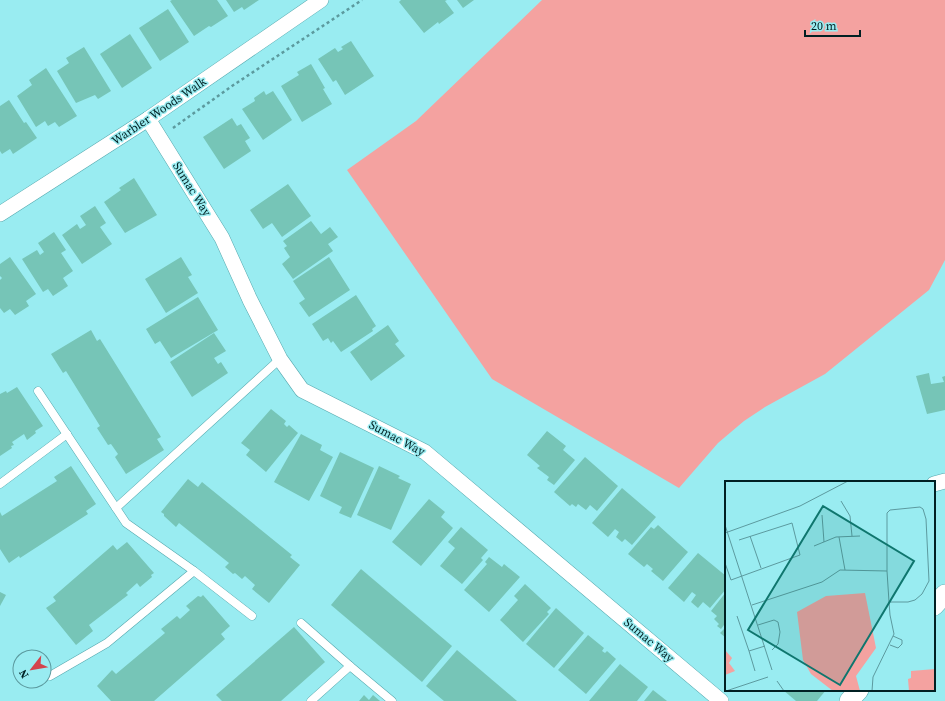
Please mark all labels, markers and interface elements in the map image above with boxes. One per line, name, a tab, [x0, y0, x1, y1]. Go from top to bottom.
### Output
scale bar	[805, 12, 860, 38]
text: 20 m	[811, 18, 837, 34]
street label: Warbler Woods Walk	[109, 73, 210, 149]
street label: Sumac Way	[169, 159, 215, 220]
street label: Sumac Way	[366, 417, 428, 460]
inset map	[725, 481, 935, 691]
street label: Sumac Way	[620, 614, 678, 666]
north arrow	[12, 649, 52, 689]
text: N	[15, 667, 32, 681]

